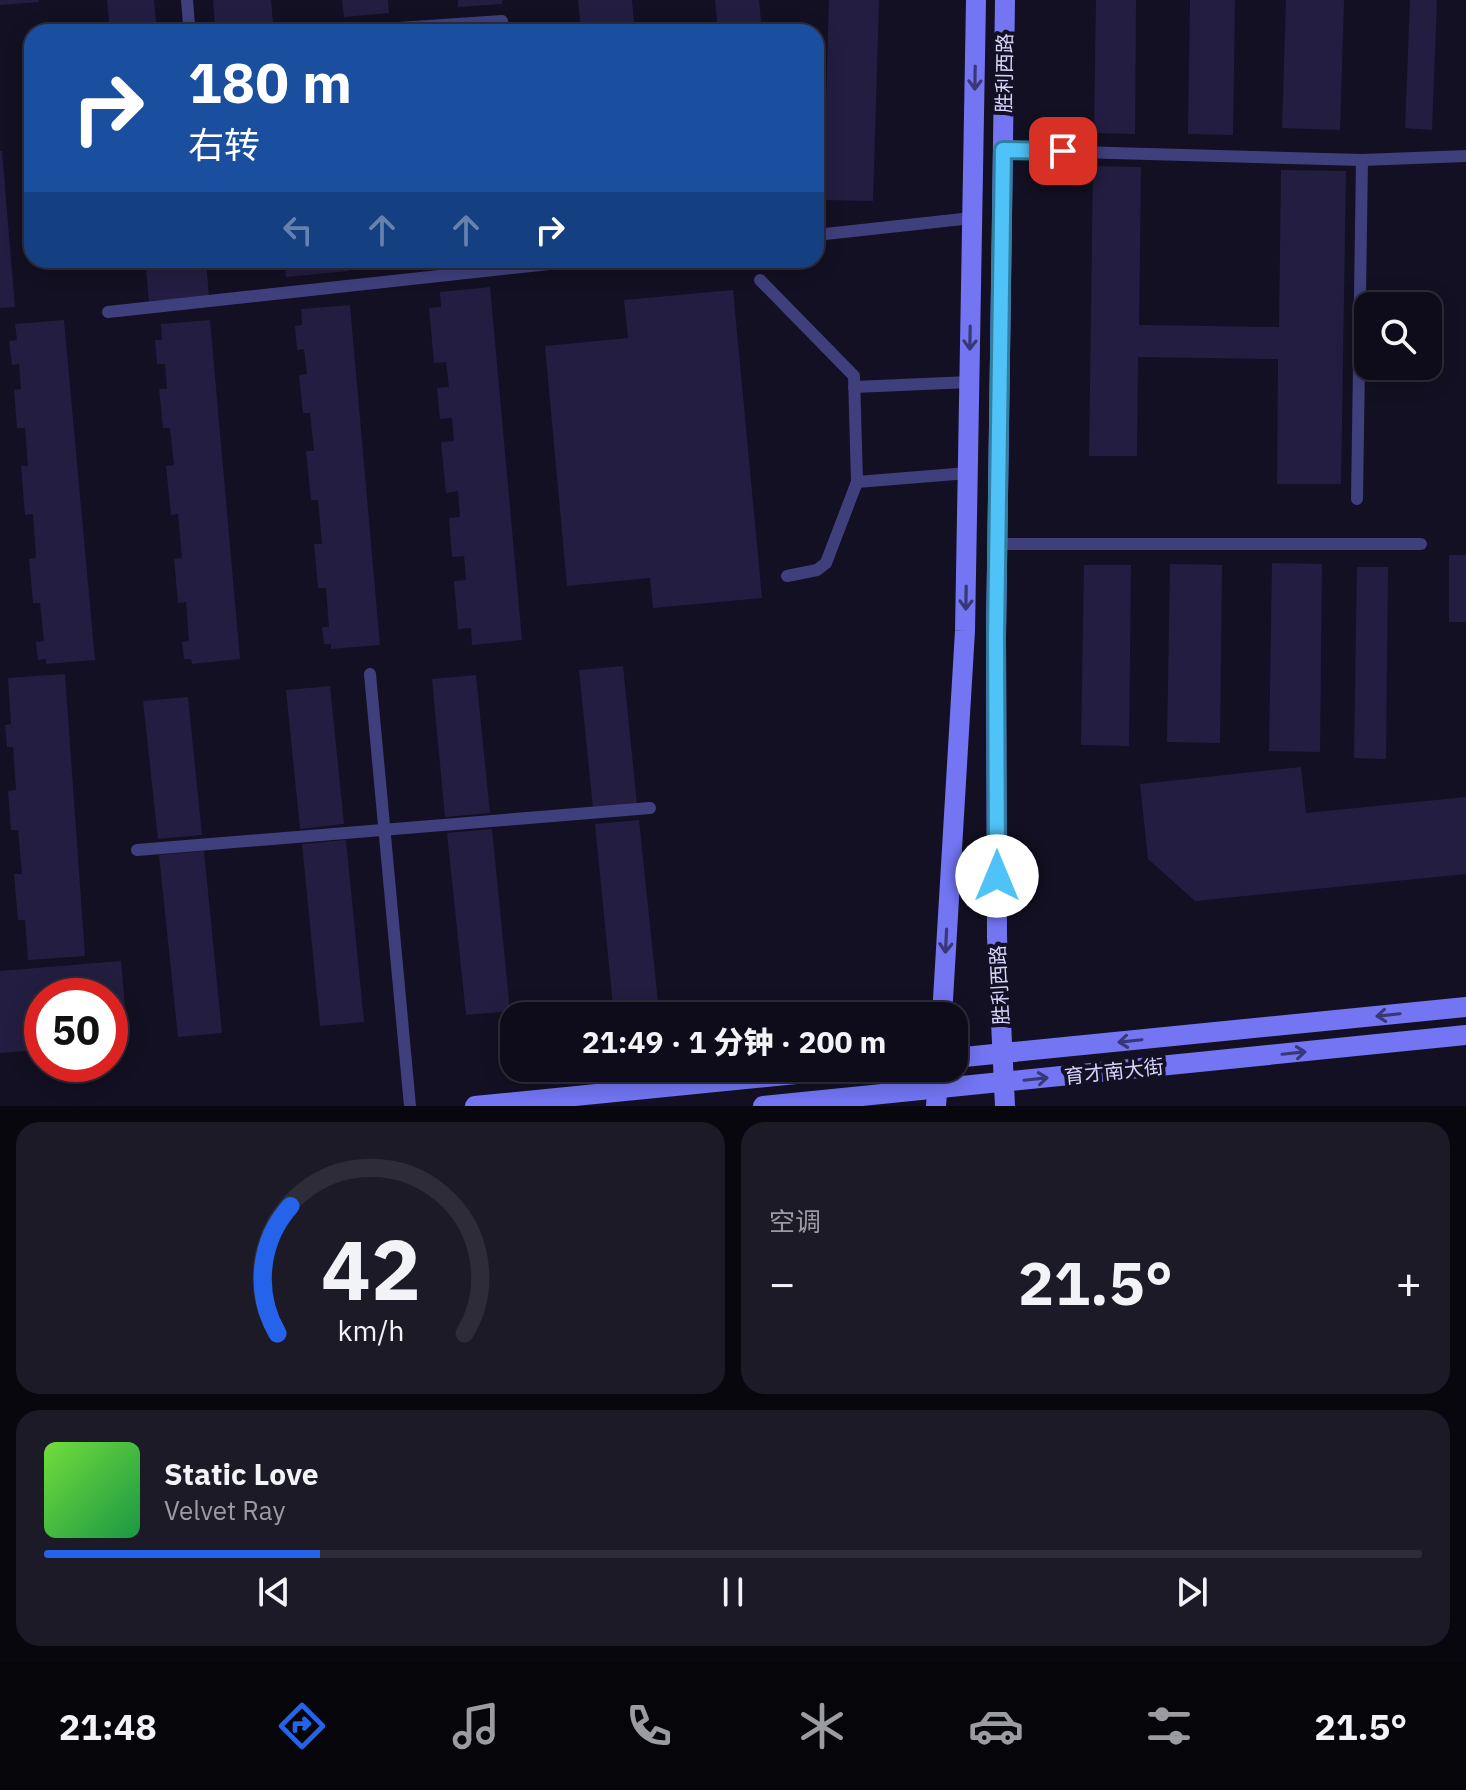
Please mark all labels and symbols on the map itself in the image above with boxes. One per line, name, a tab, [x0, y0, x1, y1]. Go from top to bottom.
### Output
street label: 胜利西路	[990, 33, 1018, 113]
one-way arrow	[967, 64, 983, 91]
pin	[1029, 117, 1097, 185]
one-way arrow	[963, 324, 978, 351]
one-way arrow	[958, 584, 973, 611]
position arrow	[955, 834, 1039, 918]
one-way arrow	[938, 927, 953, 954]
street label: 胜利西路	[983, 944, 1015, 1026]
speed limit sign: 50	[24, 978, 128, 1082]
one-way arrow	[1375, 1007, 1402, 1022]
one-way arrow	[1117, 1033, 1144, 1048]
one-way arrow	[1280, 1045, 1307, 1060]
street label: 育才南大街	[1063, 1052, 1165, 1090]
one-way arrow	[1022, 1071, 1049, 1086]

